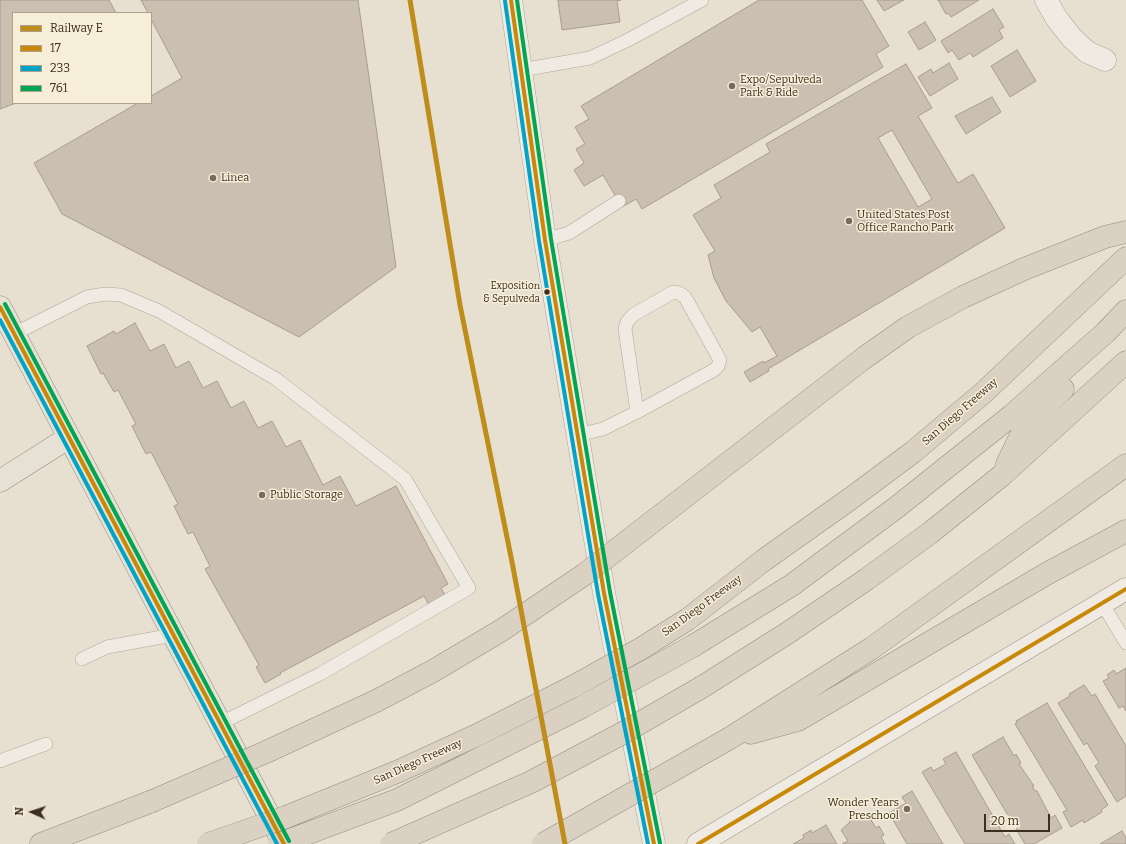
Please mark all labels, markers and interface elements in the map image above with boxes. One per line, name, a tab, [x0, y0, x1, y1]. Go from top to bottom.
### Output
legend	[12, 12, 152, 104]
text: Railway E	[50, 21, 103, 35]
text: 17	[50, 41, 61, 55]
text: 233	[50, 61, 70, 75]
place label: Expo/Sepulveda Park & Ride	[740, 73, 822, 99]
text: 761	[50, 81, 68, 95]
marker: Expo/Sepulveda Park & Ride	[727, 81, 737, 91]
place label: Linea	[221, 171, 249, 185]
marker: Linea	[208, 173, 218, 183]
place label: United States Post Office Rancho Park	[857, 208, 954, 234]
marker: United States Post Office Rancho Park	[844, 216, 854, 226]
place label: Exposition & Sepulveda	[483, 280, 540, 304]
marker: Exposition & Sepulveda	[542, 287, 552, 297]
street label: San Diego Freeway	[920, 376, 1000, 448]
place label: Public Storage	[270, 488, 343, 502]
marker: Public Storage	[257, 490, 267, 500]
street label: San Diego Freeway	[659, 573, 745, 639]
street label: San Diego Freeway	[372, 737, 464, 787]
north arrow	[12, 792, 52, 832]
place label: Wonder Years Preschool	[827, 796, 899, 822]
marker: Wonder Years Preschool	[902, 804, 912, 814]
scale bar	[986, 806, 1052, 832]
text: N	[13, 807, 26, 816]
text: 20 m	[991, 814, 1019, 828]

